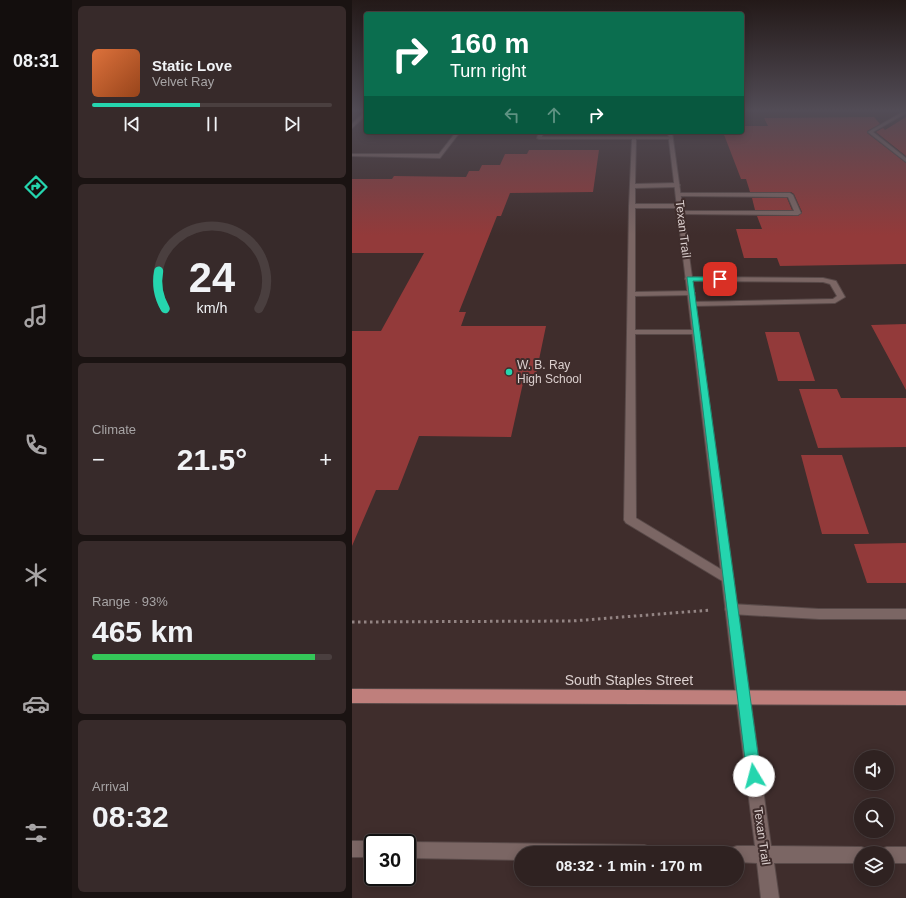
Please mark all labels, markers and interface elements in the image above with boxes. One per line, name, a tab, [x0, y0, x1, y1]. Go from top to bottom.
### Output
icon: right	[384, 28, 436, 80]
text: 160 m	[450, 28, 529, 59]
text: 08:31	[13, 51, 59, 71]
text: Static Love	[152, 57, 232, 74]
text: Turn right	[450, 61, 526, 81]
text: Velvet Ray	[152, 74, 214, 89]
icon: left	[501, 104, 523, 126]
icon: ahead	[543, 104, 565, 126]
icon: right	[585, 104, 607, 126]
icon: previous	[121, 113, 143, 135]
icon: pause	[201, 113, 223, 135]
icon: next	[281, 113, 303, 135]
icon: directions	[22, 173, 50, 201]
street label: Texan Trail	[673, 199, 693, 259]
text: 24	[189, 253, 235, 300]
pin	[703, 262, 737, 296]
icon: arrive	[709, 268, 731, 290]
text: km/h	[197, 299, 228, 315]
icon: music	[22, 302, 50, 330]
place label: W. B. Ray High School	[517, 358, 582, 386]
marker: W. B. Ray High School	[504, 367, 514, 377]
text: Climate	[92, 422, 136, 437]
icon: phone	[22, 431, 50, 459]
text: 21.5°	[177, 443, 247, 476]
text: −	[92, 447, 105, 472]
text: +	[319, 447, 332, 472]
icon: climate	[22, 561, 50, 589]
text: Range · 93%	[92, 594, 168, 609]
text: 465 km	[92, 615, 194, 648]
street label: South Staples Street	[565, 672, 693, 688]
icon: car	[22, 690, 50, 718]
map controls	[854, 750, 894, 886]
button: sound	[854, 750, 894, 790]
position arrow	[733, 755, 775, 797]
text: Arrival	[92, 779, 129, 794]
button: search	[854, 798, 894, 838]
text: 08:32	[92, 800, 169, 833]
street label: Texan Trail	[751, 806, 773, 866]
icon: filters	[22, 819, 50, 847]
speed limit sign: 30	[364, 834, 416, 886]
button: layers	[854, 846, 894, 886]
text: 08:32 · 1 min · 170 m	[556, 857, 702, 874]

